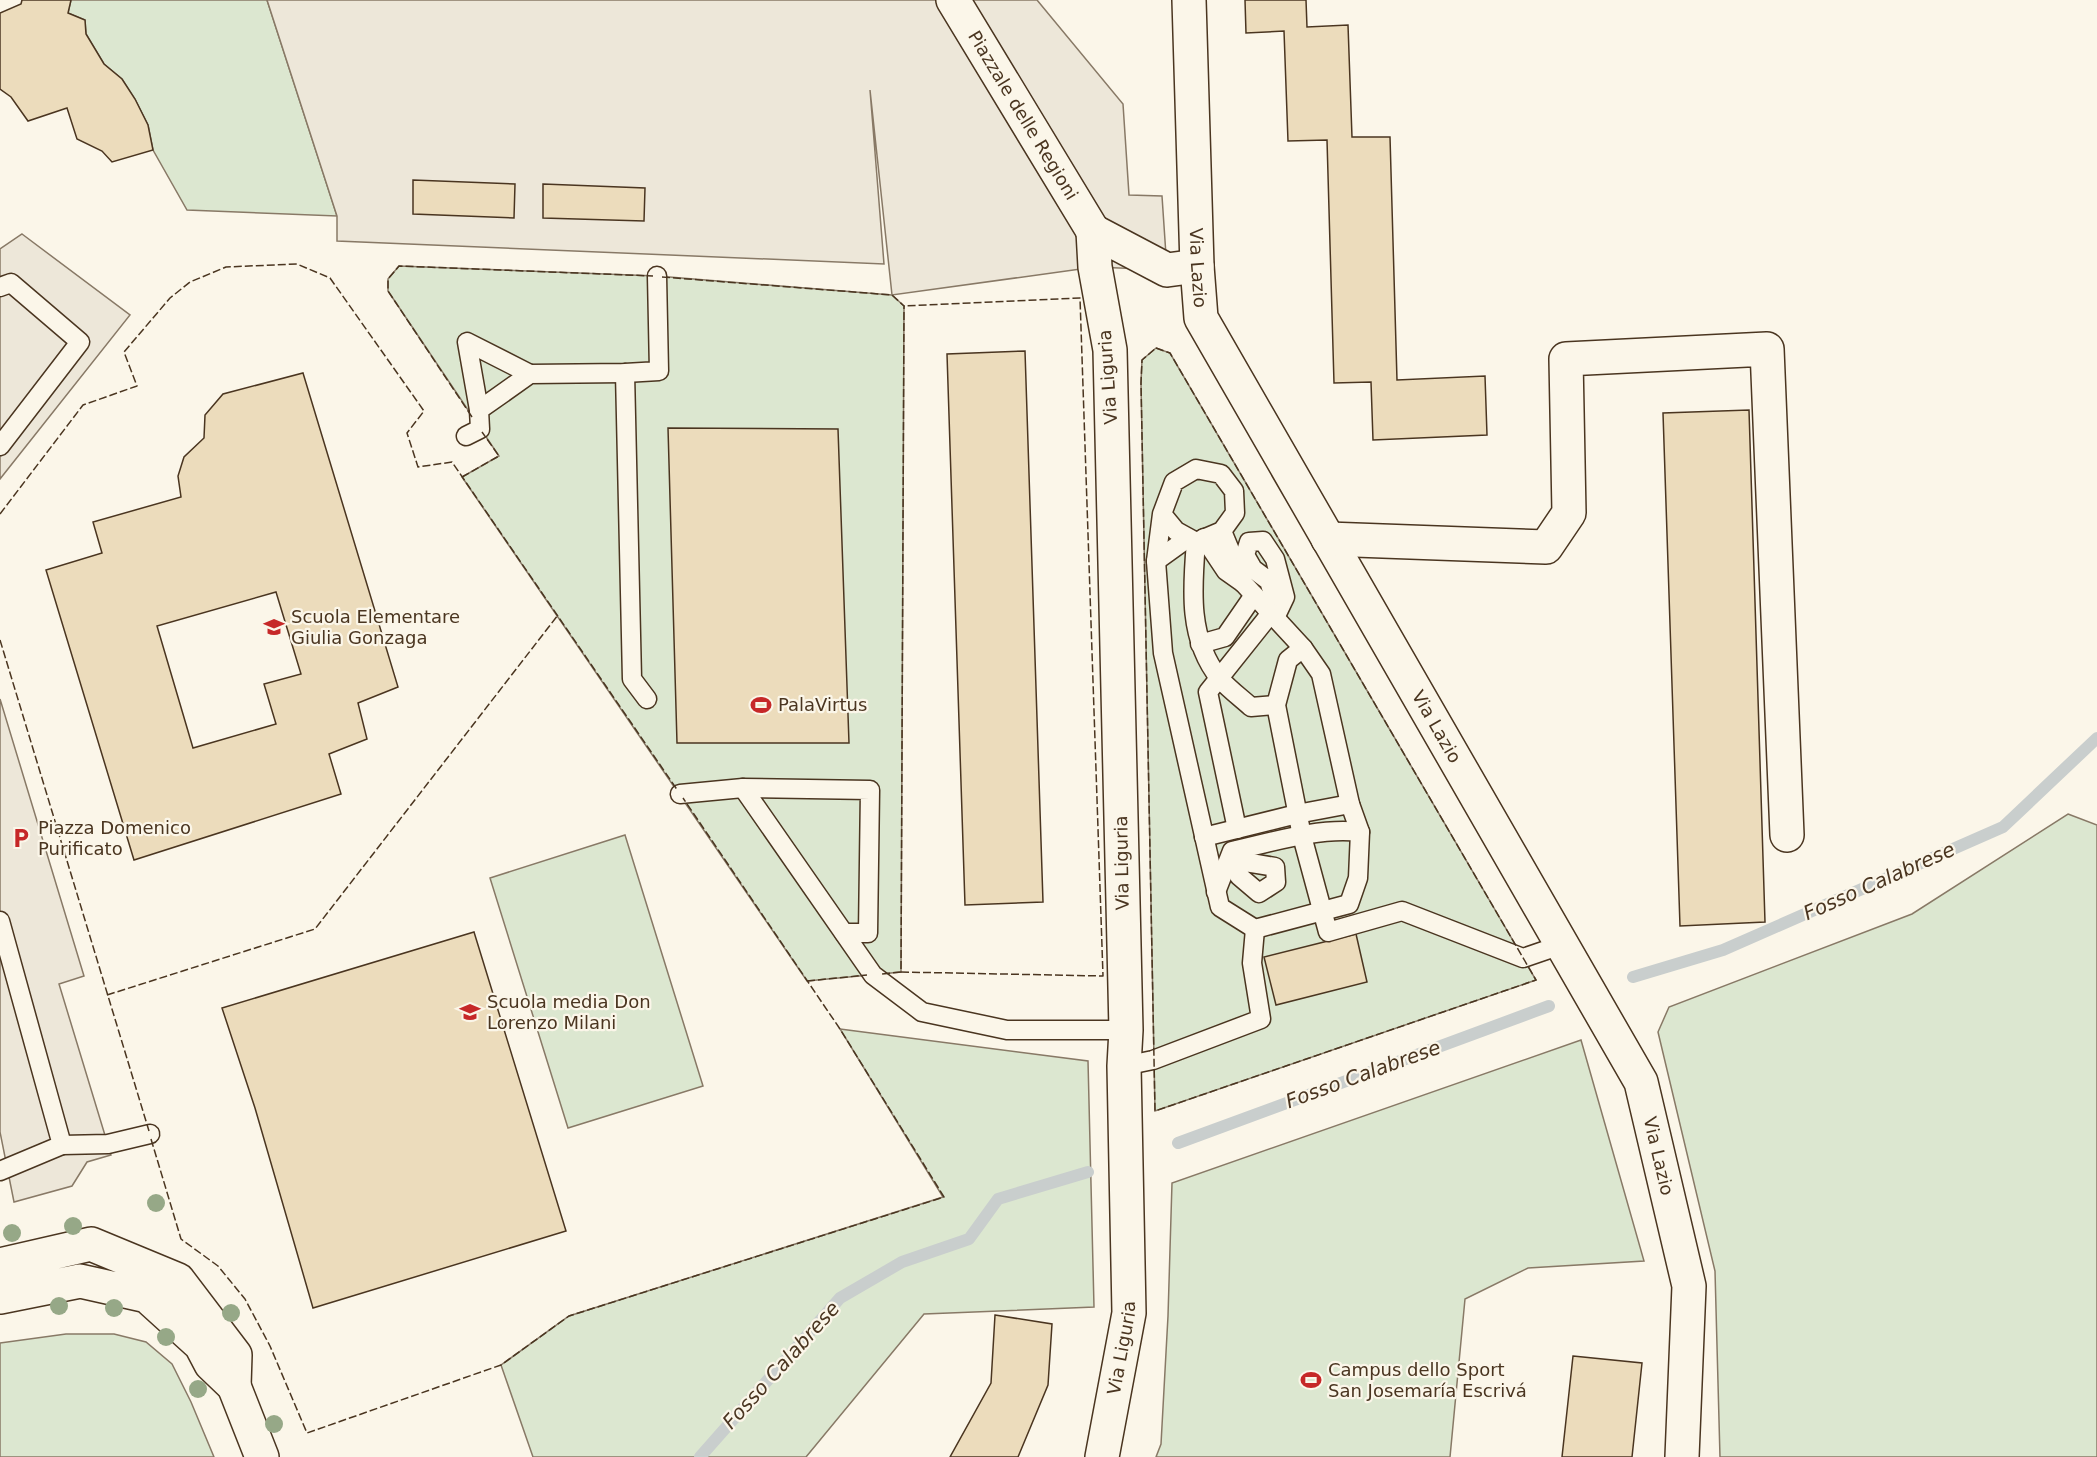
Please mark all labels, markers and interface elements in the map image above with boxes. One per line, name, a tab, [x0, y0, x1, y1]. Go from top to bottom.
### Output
street label: Piazzale delle Regioni	[964, 27, 1083, 204]
street label: Via Lazio	[1186, 227, 1211, 309]
street label: Via Liguria	[1094, 329, 1121, 425]
place label: Scuola Elementare Giulia Gonzaga	[291, 606, 460, 648]
school or university icon: Scuola Elementare Giulia Gonzaga	[262, 615, 286, 639]
street label: Via Lazio	[1408, 687, 1466, 767]
sports icon: PalaVirtus	[749, 693, 773, 717]
place label: PalaVirtus	[778, 694, 867, 715]
street label: Via Liguria	[1110, 815, 1133, 911]
place label: Piazza Domenico Purificato	[38, 817, 191, 859]
parking icon: Piazza Domenico Purificato	[9, 826, 33, 850]
water label: Fosso Calabrese	[1800, 837, 1958, 925]
place label: Scuola media Don Lorenzo Milani	[487, 991, 651, 1033]
school or university icon: Scuola media Don Lorenzo Milani	[458, 1000, 482, 1024]
water label: Fosso Calabrese	[1282, 1035, 1444, 1113]
street label: Via Lazio	[1640, 1114, 1678, 1197]
water label: Fosso Calabrese	[717, 1296, 845, 1434]
street label: Via Liguria	[1103, 1301, 1139, 1396]
place label: Campus dello Sport San Josemaría Escrivá	[1328, 1359, 1527, 1401]
sports icon: Campus dello Sport San Josemaría Escrivá	[1299, 1368, 1323, 1392]

